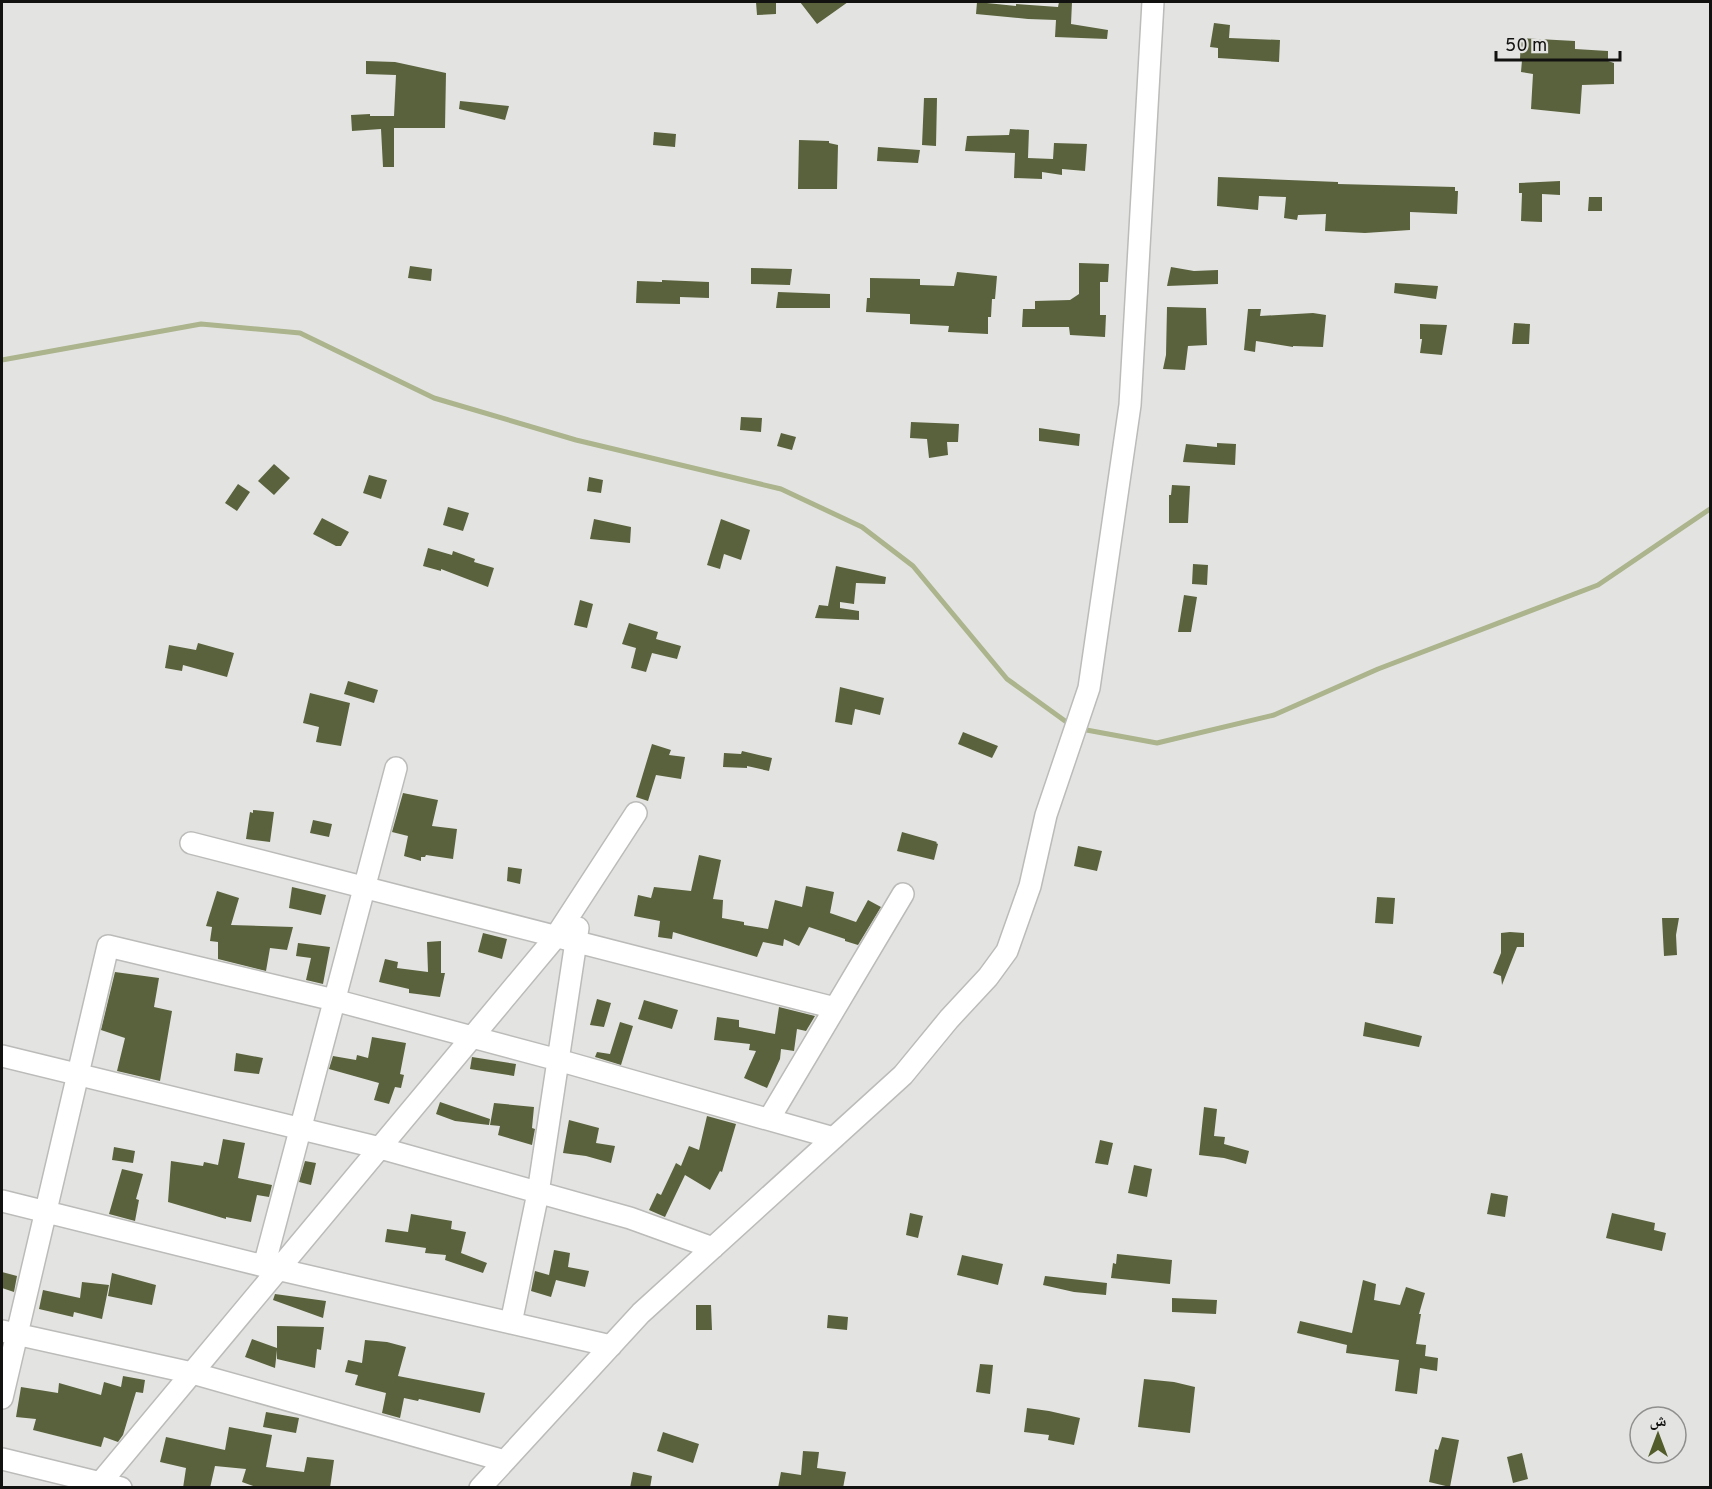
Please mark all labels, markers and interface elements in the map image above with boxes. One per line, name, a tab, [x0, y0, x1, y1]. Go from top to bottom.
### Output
scale bar	[1496, 24, 1620, 62]
text: 50 m	[1505, 35, 1547, 58]
north arrow	[1628, 1405, 1688, 1465]
text: ش	[1650, 1412, 1667, 1432]

